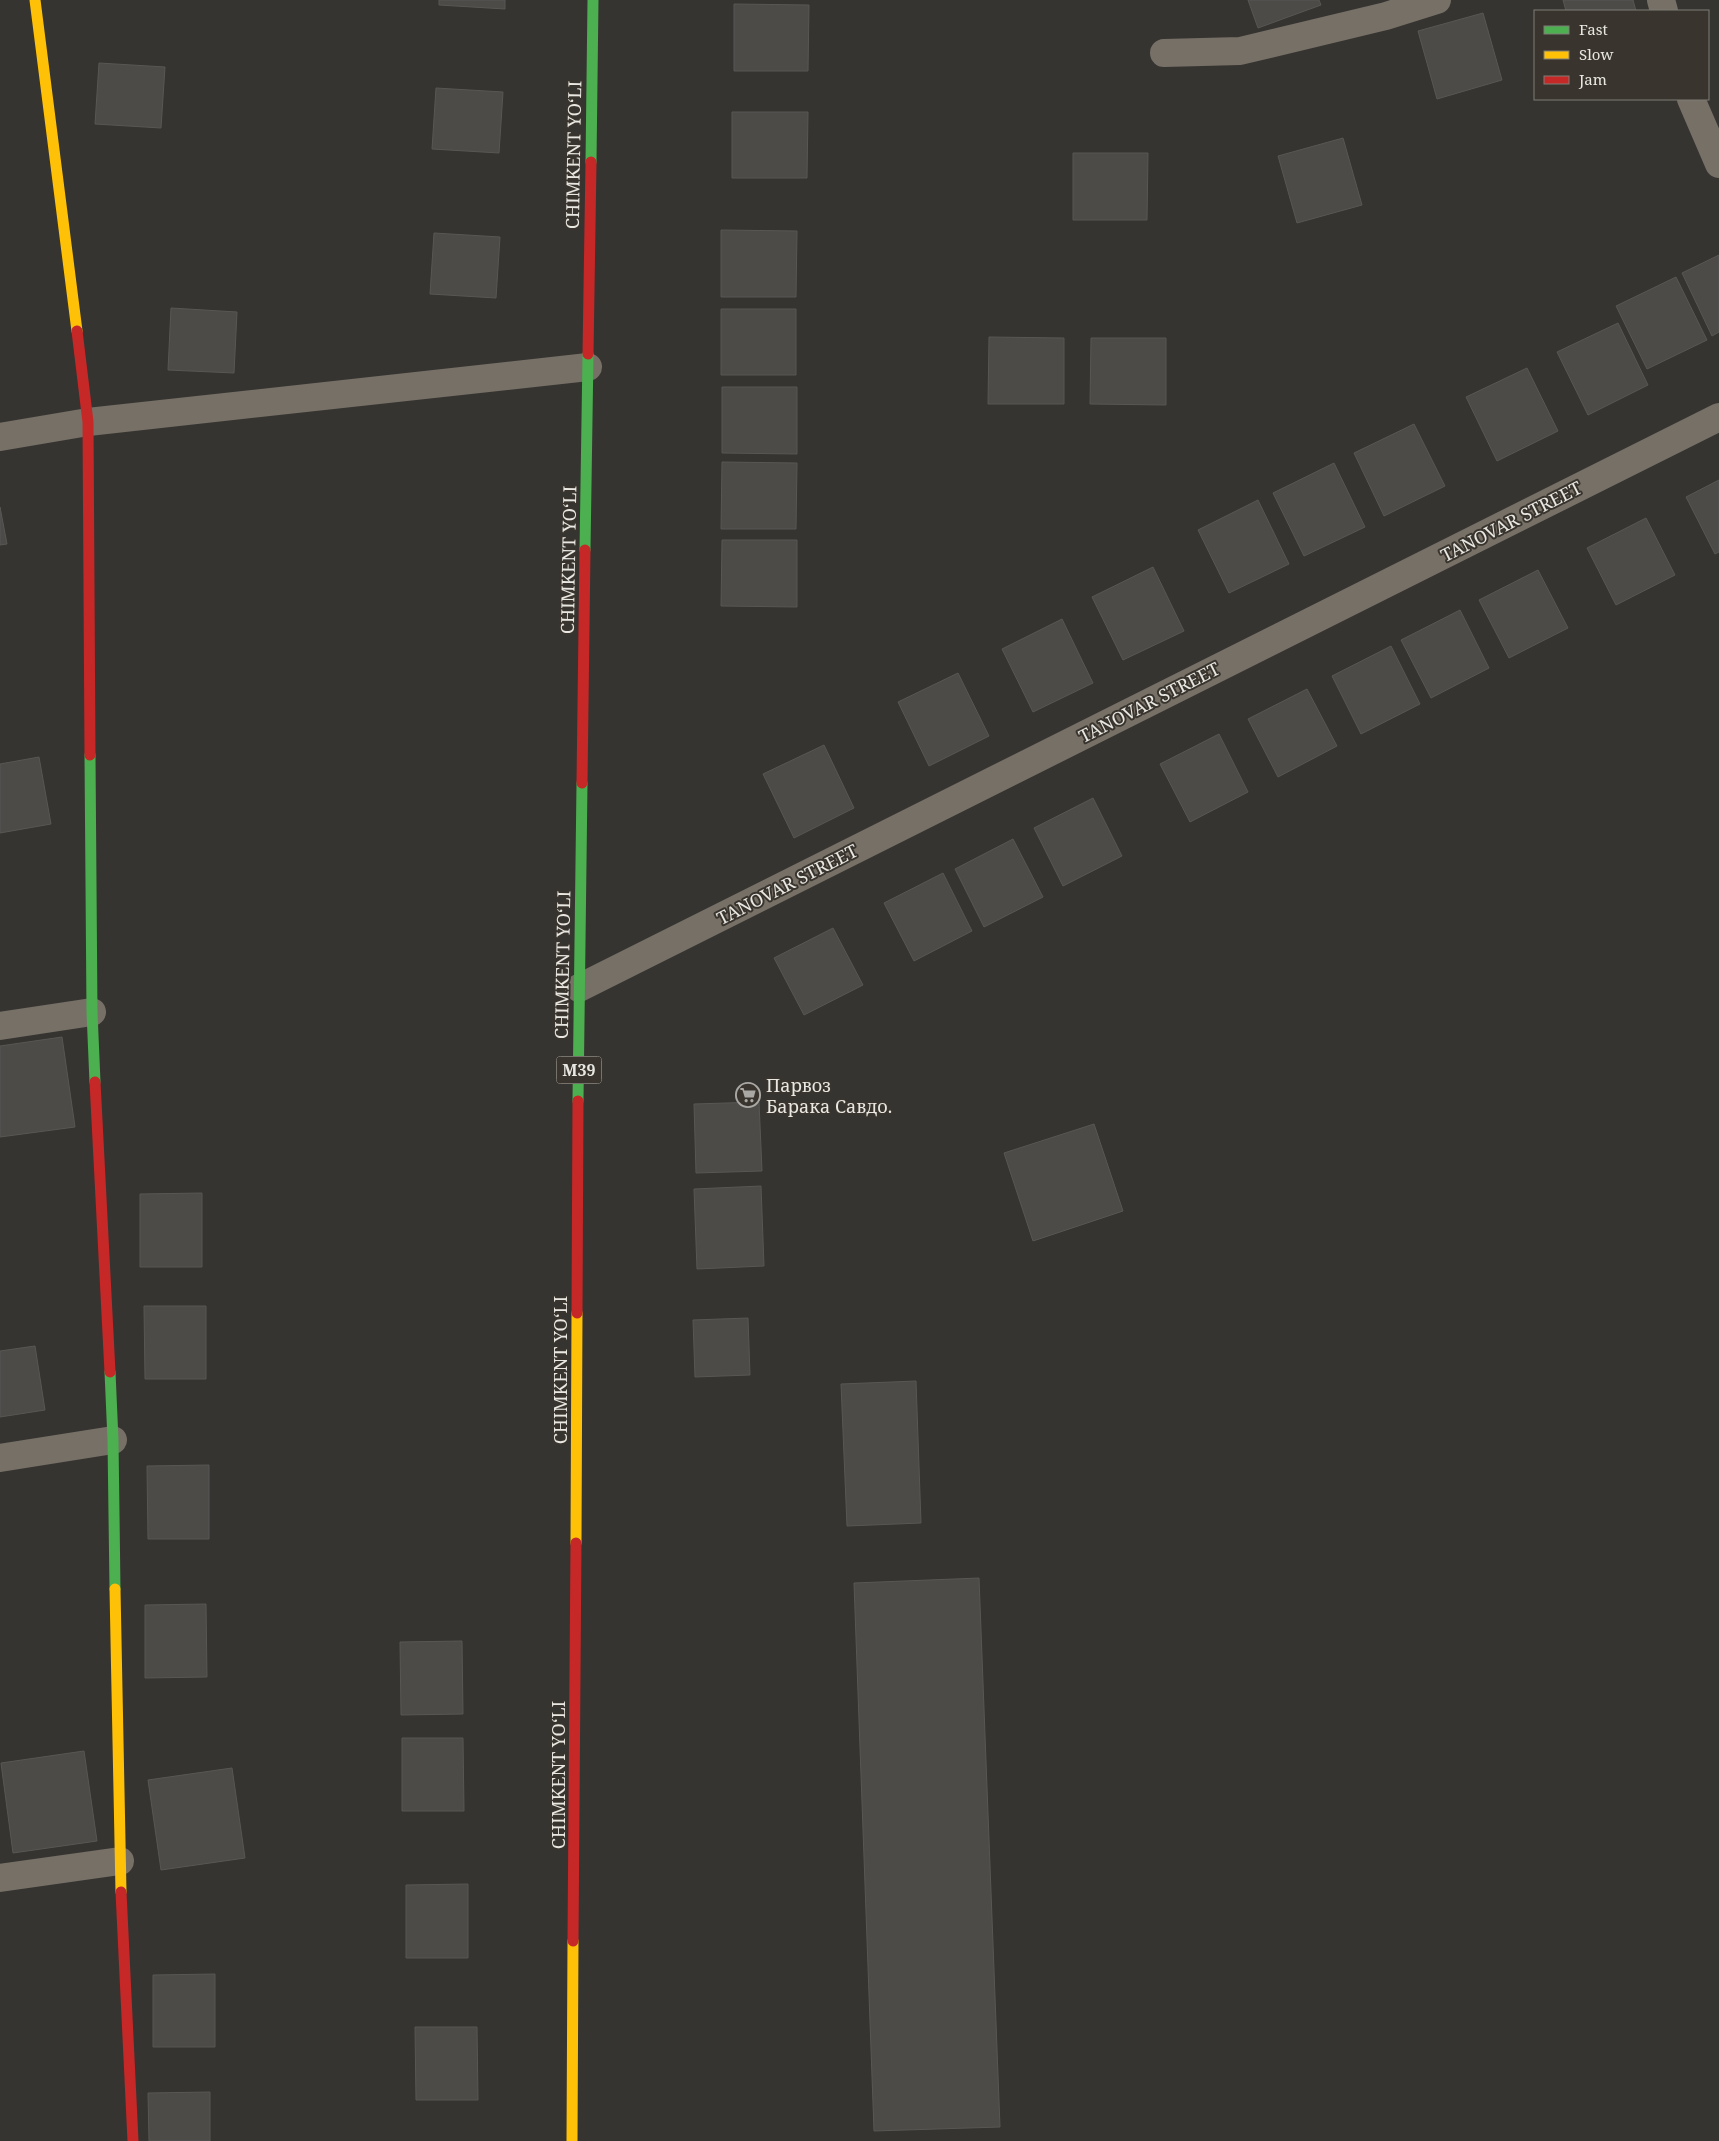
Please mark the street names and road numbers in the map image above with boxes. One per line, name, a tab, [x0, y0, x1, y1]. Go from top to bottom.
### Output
street label: CHIMKENT YO‘LI	[560, 81, 586, 229]
street label: TANOVAR STREET	[1436, 475, 1586, 567]
street label: CHIMKENT YO‘LI	[555, 486, 581, 634]
street label: TANOVAR STREET	[1074, 656, 1224, 748]
street label: TANOVAR STREET	[712, 838, 862, 930]
street label: CHIMKENT YO‘LI	[549, 891, 575, 1039]
road number: M39	[556, 1056, 602, 1084]
street label: CHIMKENT YO‘LI	[548, 1296, 572, 1444]
street label: CHIMKENT YO‘LI	[546, 1701, 570, 1849]

